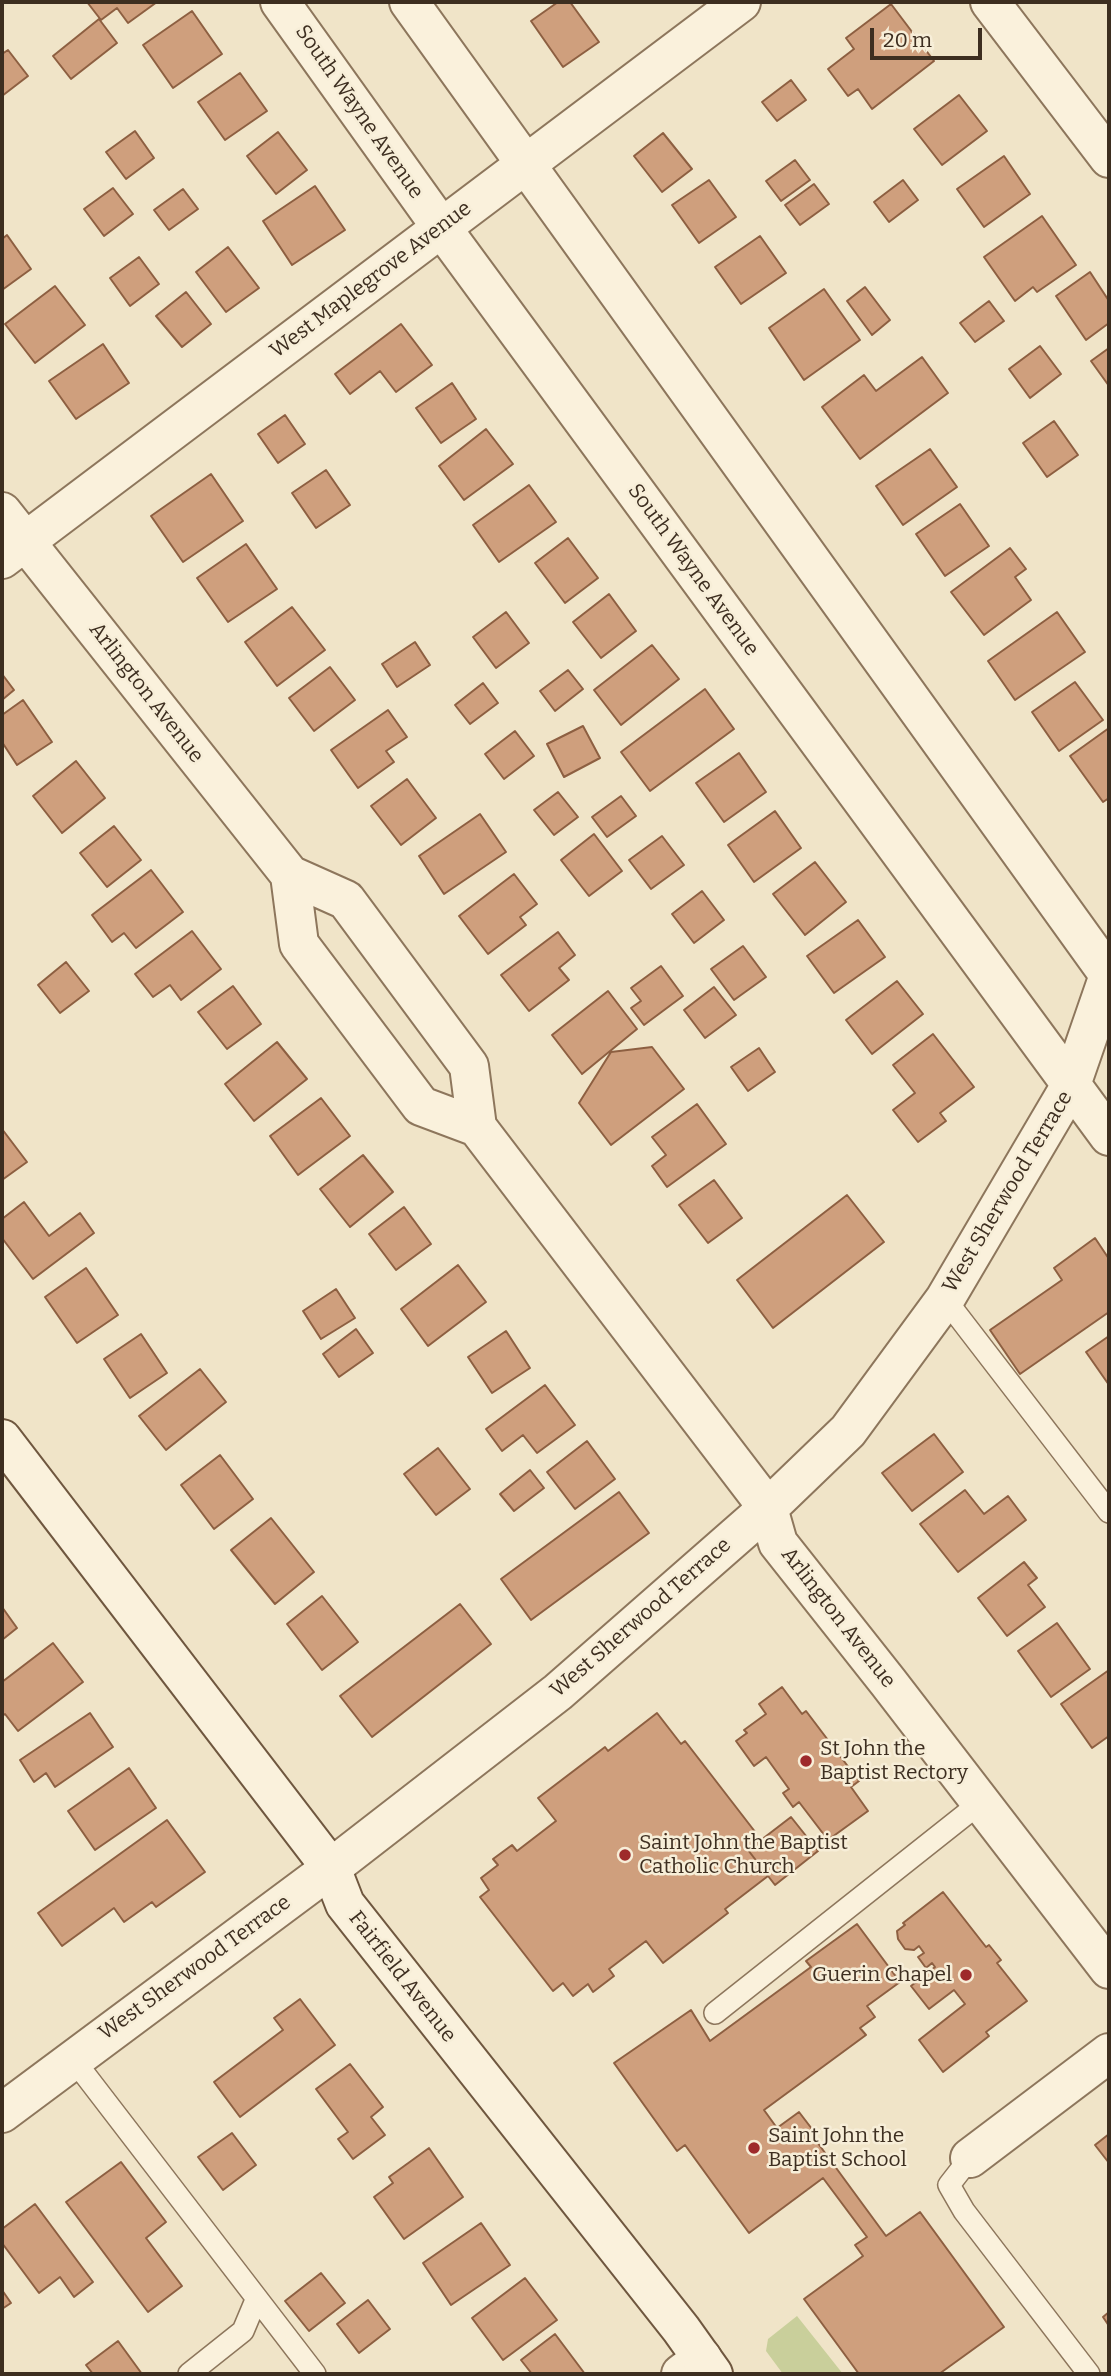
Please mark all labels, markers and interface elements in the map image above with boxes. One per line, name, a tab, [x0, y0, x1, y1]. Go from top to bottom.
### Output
scale bar	[873, 14, 985, 58]
street label: South Wayne Avenue	[289, 20, 429, 204]
text: 20 m	[883, 27, 932, 53]
street label: West Maplegrove Avenue	[265, 196, 477, 364]
street label: South Wayne Avenue	[622, 479, 764, 661]
street label: Arlington Avenue	[83, 618, 209, 768]
street label: West Sherwood Terrace	[938, 1087, 1078, 1297]
street label: West Sherwood Terrace	[546, 1533, 736, 1703]
street label: Arlington Avenue	[775, 1543, 901, 1693]
place label: St John the Baptist Rectory	[820, 1736, 968, 1786]
marker: St John the Baptist Rectory	[798, 1753, 814, 1769]
place label: Saint John the Baptist Catholic Church	[639, 1830, 848, 1880]
marker: Saint John the Baptist Catholic Church	[617, 1847, 633, 1863]
street label: West Sherwood Terrace	[94, 1890, 296, 2046]
street label: Fairfield Avenue	[343, 1906, 461, 2048]
place label: Guerin Chapel	[812, 1962, 952, 1988]
marker: Guerin Chapel	[958, 1967, 974, 1983]
place label: Saint John the Baptist School	[768, 2123, 907, 2173]
marker: Saint John the Baptist School	[746, 2140, 762, 2156]

